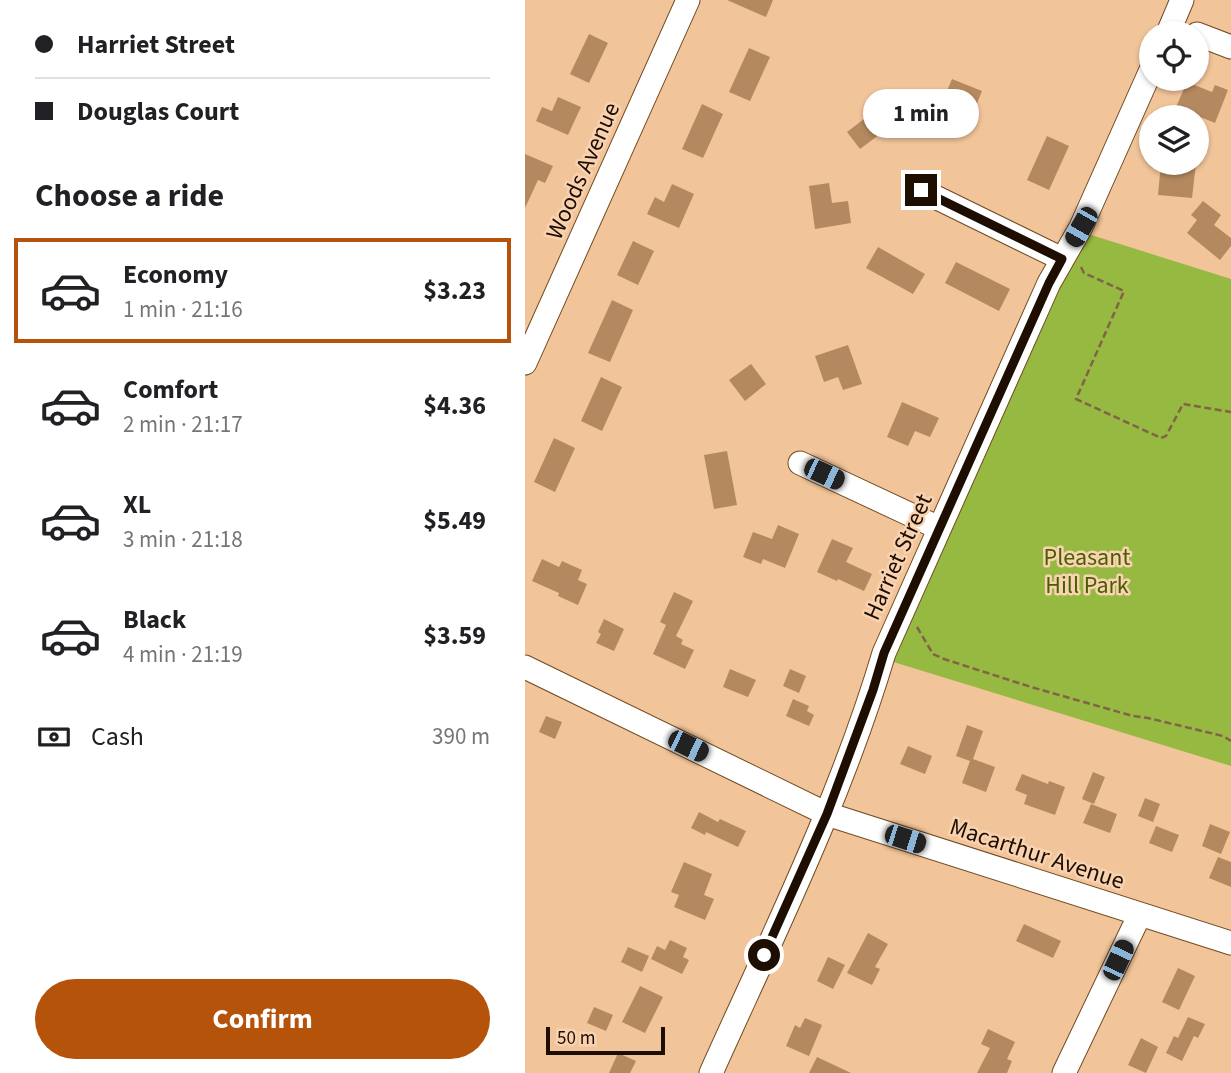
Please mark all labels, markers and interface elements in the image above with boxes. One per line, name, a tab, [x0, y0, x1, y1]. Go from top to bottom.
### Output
map controls	[1139, 21, 1209, 175]
button: locate	[1139, 21, 1209, 91]
text: Harriet Street	[77, 26, 235, 63]
callout: 1 min	[863, 88, 979, 138]
text: Douglas Court	[77, 93, 239, 130]
street label: Woods Avenue	[537, 97, 629, 245]
text: 1 min	[893, 97, 949, 130]
button: layers	[1139, 105, 1209, 175]
text: Choose a ride	[35, 173, 224, 219]
route end	[905, 174, 937, 206]
car	[1062, 204, 1101, 250]
text: Economy	[123, 256, 228, 293]
icon: car	[39, 259, 102, 322]
text: $3.23	[423, 272, 486, 309]
text: 1 min · 21:16	[123, 293, 243, 326]
text: Comfort	[123, 371, 218, 408]
icon: car	[39, 374, 102, 437]
text: $4.36	[423, 387, 486, 424]
text: 2 min · 21:17	[123, 408, 243, 441]
car	[801, 456, 848, 492]
text: XL	[123, 486, 151, 523]
street label: Harriet Street	[855, 488, 941, 626]
icon: car	[39, 489, 102, 552]
text: $5.49	[423, 502, 486, 539]
text: 3 min · 21:18	[123, 523, 243, 556]
park label: Pleasant Hill Park	[1044, 540, 1130, 603]
text: Black	[123, 601, 186, 638]
icon: car	[39, 604, 102, 667]
text: $3.59	[423, 617, 486, 654]
text: 4 min · 21:19	[123, 638, 243, 671]
icon: cash	[35, 718, 73, 756]
text: Cash	[91, 718, 144, 755]
text: 390 m	[432, 720, 490, 753]
car	[665, 727, 712, 765]
street label: Macarthur Avenue	[945, 809, 1129, 899]
car	[882, 823, 929, 855]
car	[1100, 937, 1137, 983]
route start	[748, 939, 780, 971]
button: Confirm	[35, 979, 490, 1059]
scale bar	[546, 1024, 665, 1056]
text: 50 m	[557, 1025, 595, 1052]

